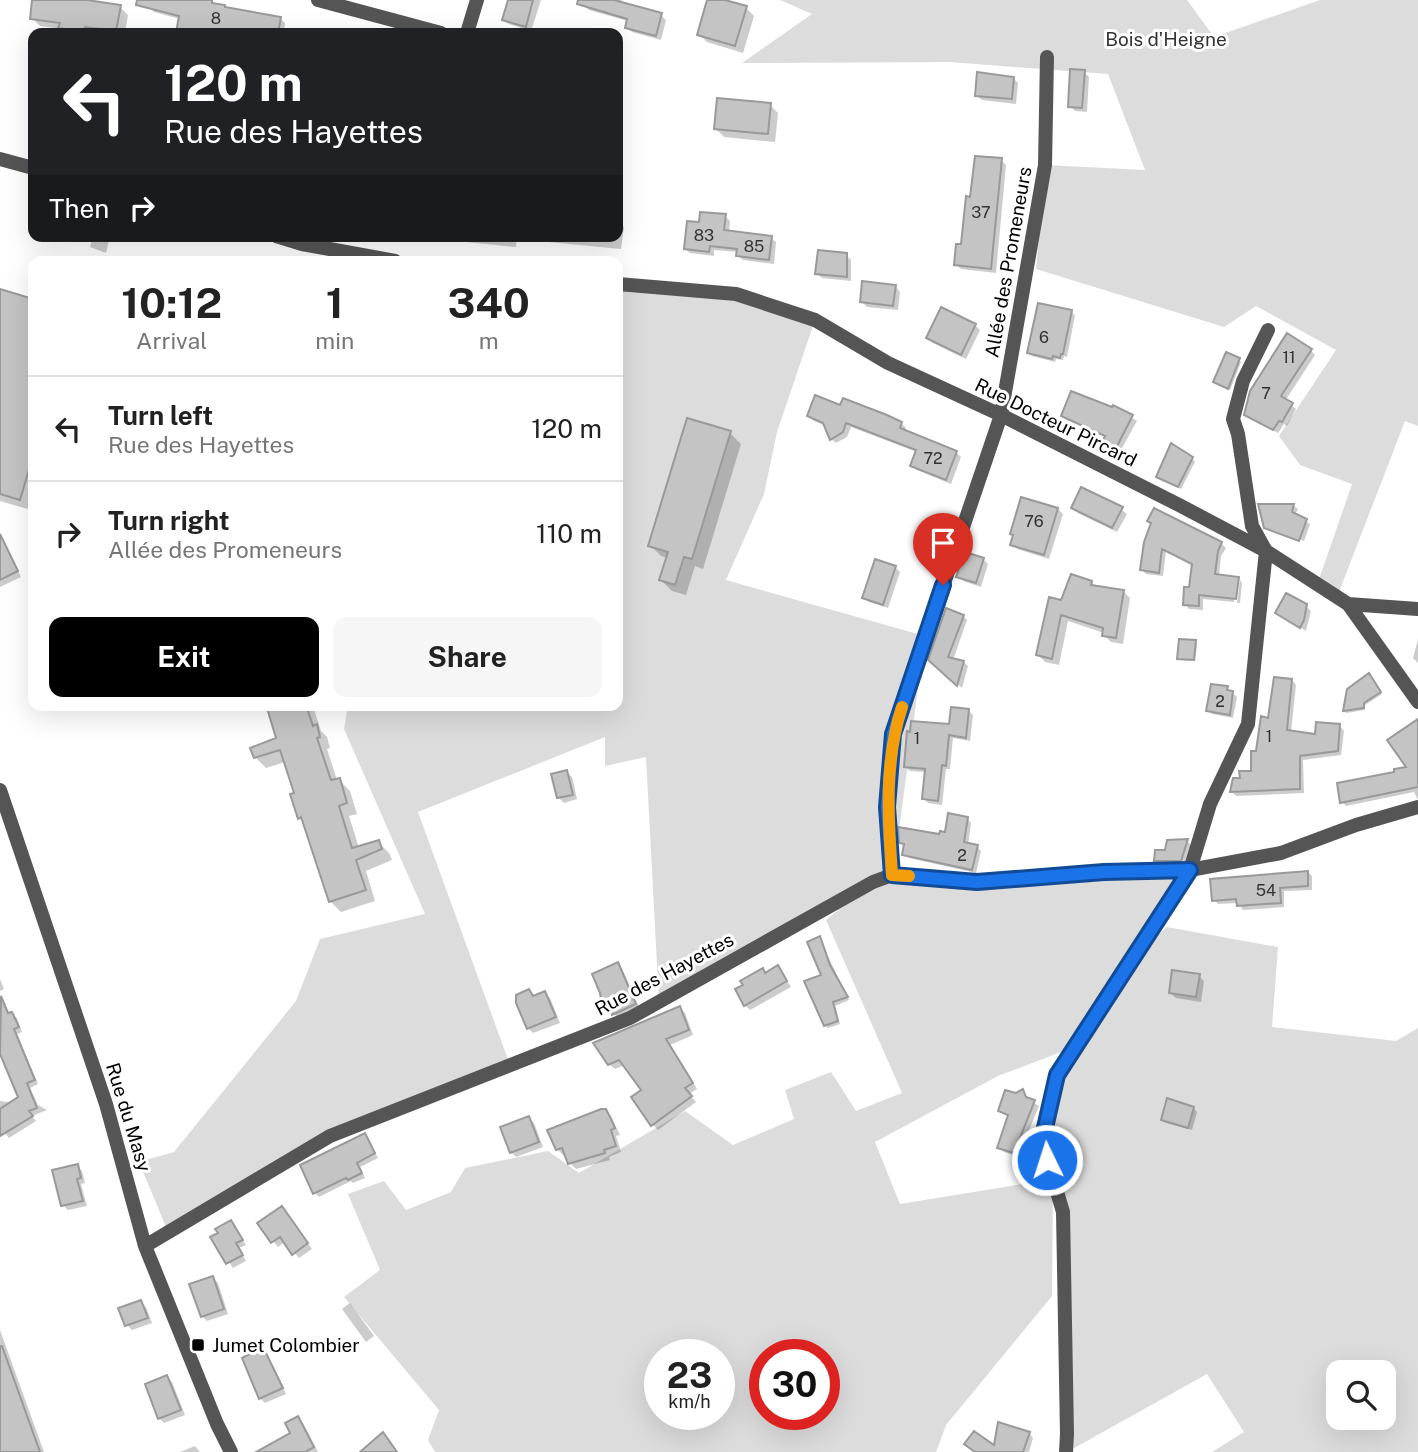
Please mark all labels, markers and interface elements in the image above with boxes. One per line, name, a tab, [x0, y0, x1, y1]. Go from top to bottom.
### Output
house number: 8	[211, 9, 221, 28]
park label: Bois d'Heigne	[1105, 28, 1227, 50]
text: 120 m	[164, 54, 303, 112]
icon: left	[49, 56, 140, 147]
text: Rue des Hayettes	[164, 113, 423, 150]
street label: Allée des Promeneurs	[980, 165, 1036, 359]
icon: right	[123, 189, 161, 227]
text: Then	[49, 193, 109, 224]
house number: 37	[971, 203, 991, 222]
house number: 83	[694, 226, 714, 245]
house number: 85	[744, 237, 764, 256]
text: 10:12	[121, 278, 222, 327]
text: 1	[326, 278, 344, 327]
text: 340	[447, 278, 530, 327]
text: Arrival	[136, 327, 207, 354]
text: min	[315, 327, 354, 354]
text: m	[479, 327, 499, 354]
house number: 6	[1039, 328, 1049, 347]
house number: 11	[1282, 348, 1296, 367]
street label: Rue Docteur Pircard	[971, 373, 1141, 471]
house number: 7	[1261, 384, 1271, 403]
text: Turn left	[108, 400, 213, 431]
icon: left	[49, 410, 87, 448]
text: 120 m	[531, 413, 602, 444]
text: Rue des Hayettes	[108, 431, 294, 458]
house number: 72	[923, 449, 943, 468]
text: Turn right	[108, 505, 230, 536]
house number: 76	[1024, 512, 1044, 531]
pin	[913, 513, 973, 585]
icon: right	[49, 515, 87, 553]
text: 110 m	[536, 518, 602, 549]
icon: arrive	[924, 524, 962, 562]
text: Allée des Promeneurs	[108, 536, 342, 563]
button: Exit	[49, 617, 319, 697]
button: Share	[333, 617, 602, 697]
house number: 2	[1215, 692, 1225, 711]
house number: 1	[1266, 727, 1272, 746]
house number: 1	[914, 729, 920, 748]
house number: 2	[957, 846, 967, 865]
house number: 54	[1256, 881, 1276, 900]
street label: Rue des Hayettes	[591, 928, 737, 1020]
street label: Rue du Masy	[102, 1060, 156, 1174]
position arrow	[1010, 1123, 1084, 1197]
place label: Jumet Colombier	[212, 1334, 360, 1356]
marker: Jumet Colombier	[190, 1337, 206, 1353]
speed limit sign: 30	[749, 1339, 840, 1430]
text: 23	[667, 1355, 712, 1396]
map controls	[1326, 1360, 1396, 1430]
button: search	[1326, 1360, 1396, 1430]
text: km/h	[668, 1391, 711, 1412]

